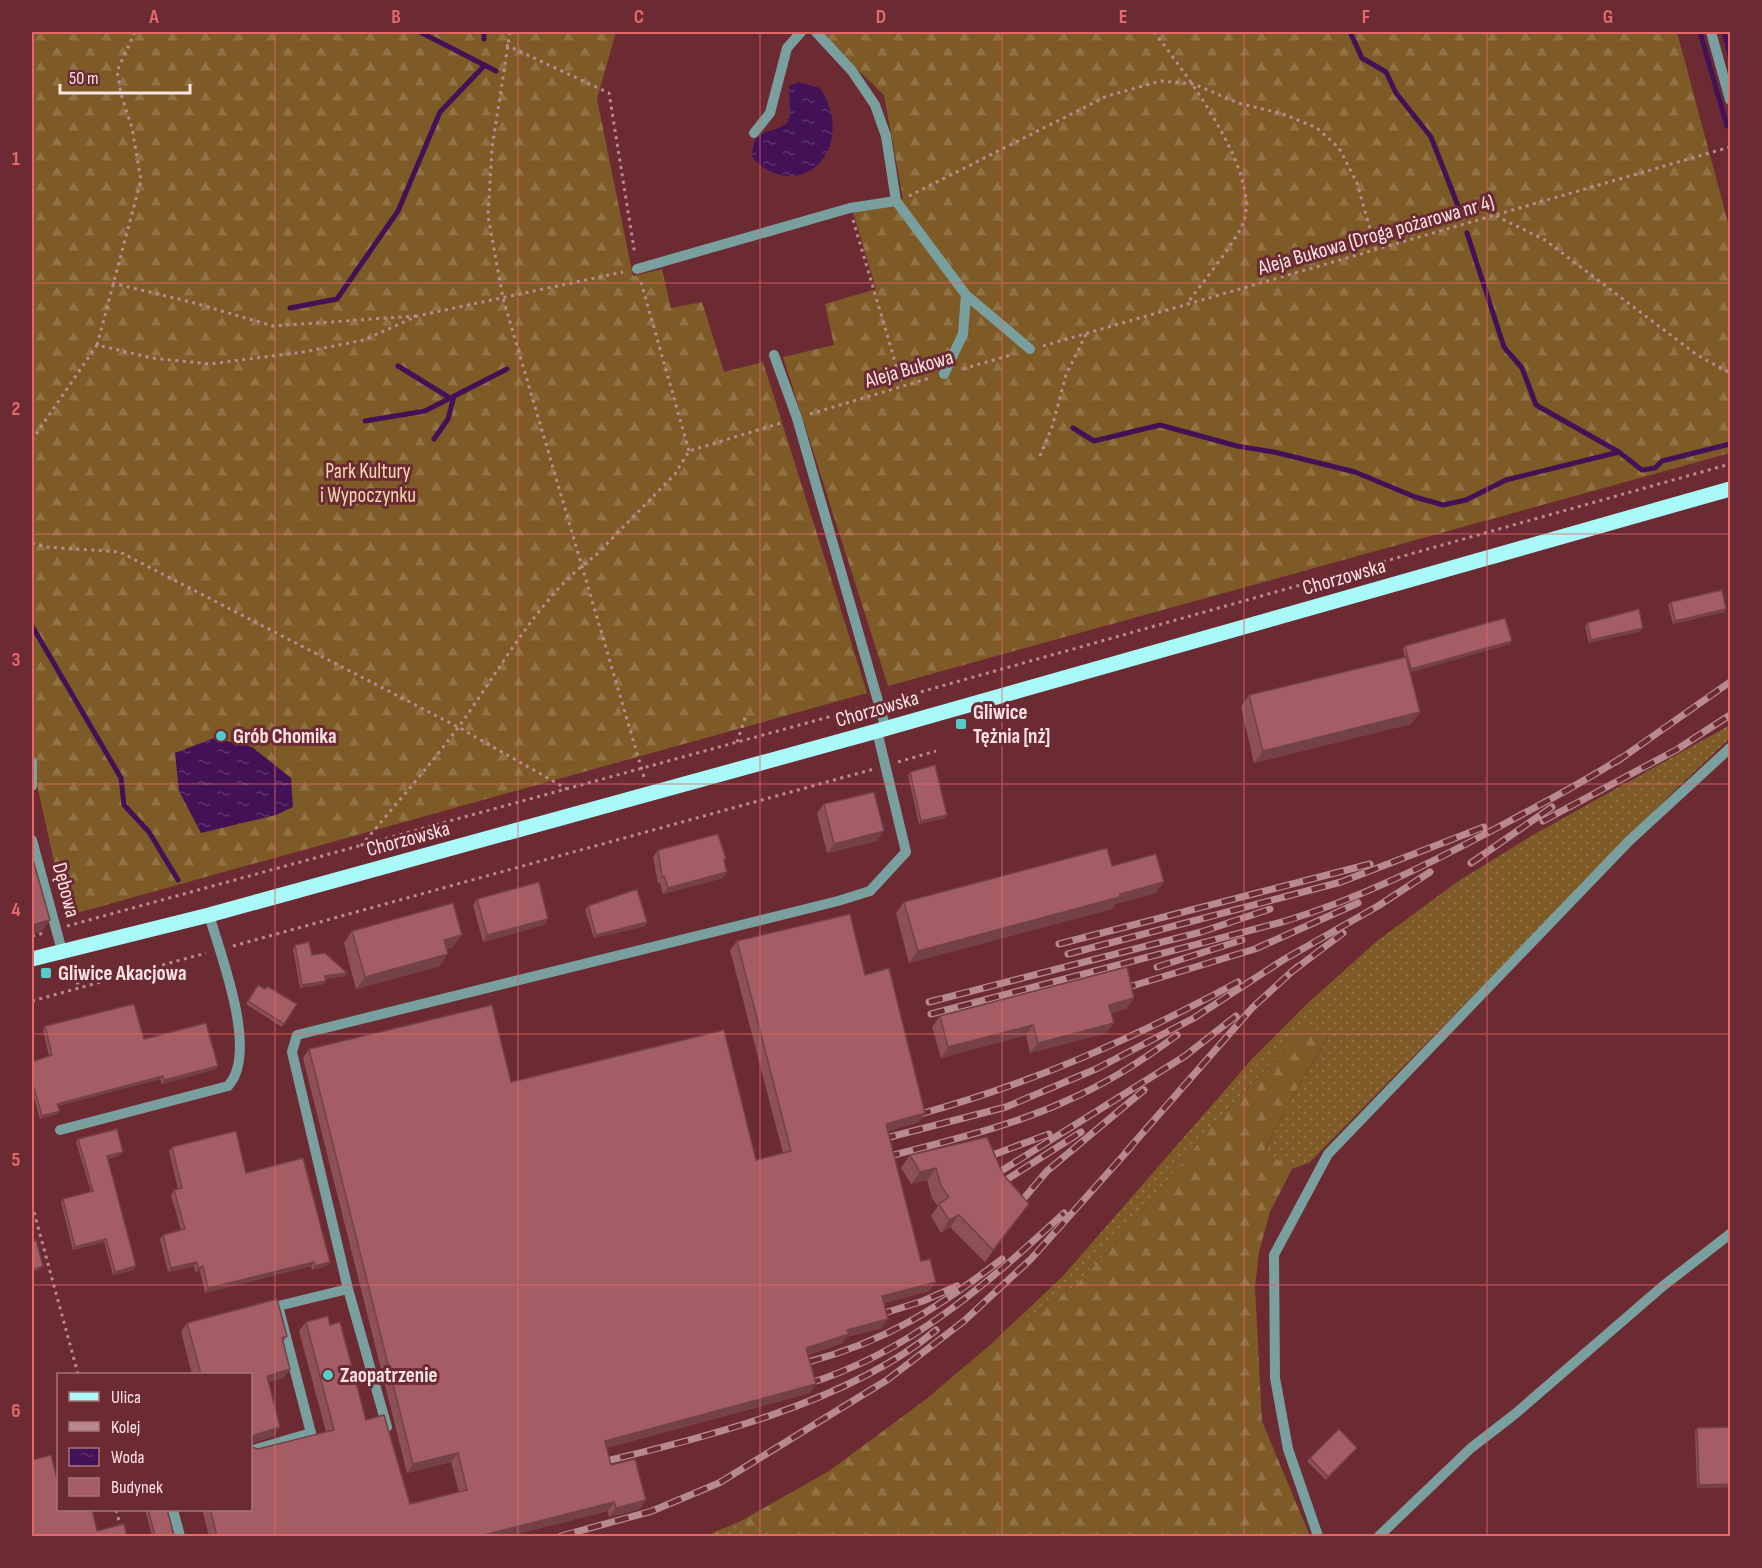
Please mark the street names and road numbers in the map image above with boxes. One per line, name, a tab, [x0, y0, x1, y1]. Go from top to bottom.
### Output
street label: Aleja Bukowa (Droga pożarowa nr 4)	[1254, 189, 1497, 281]
street label: Aleja Bukowa	[861, 344, 956, 394]
street label: Chorzowska	[1300, 553, 1388, 601]
street label: Chorzowska	[833, 685, 921, 733]
street label: Chorzowska	[364, 816, 452, 862]
street label: Dębowa	[47, 860, 85, 920]

